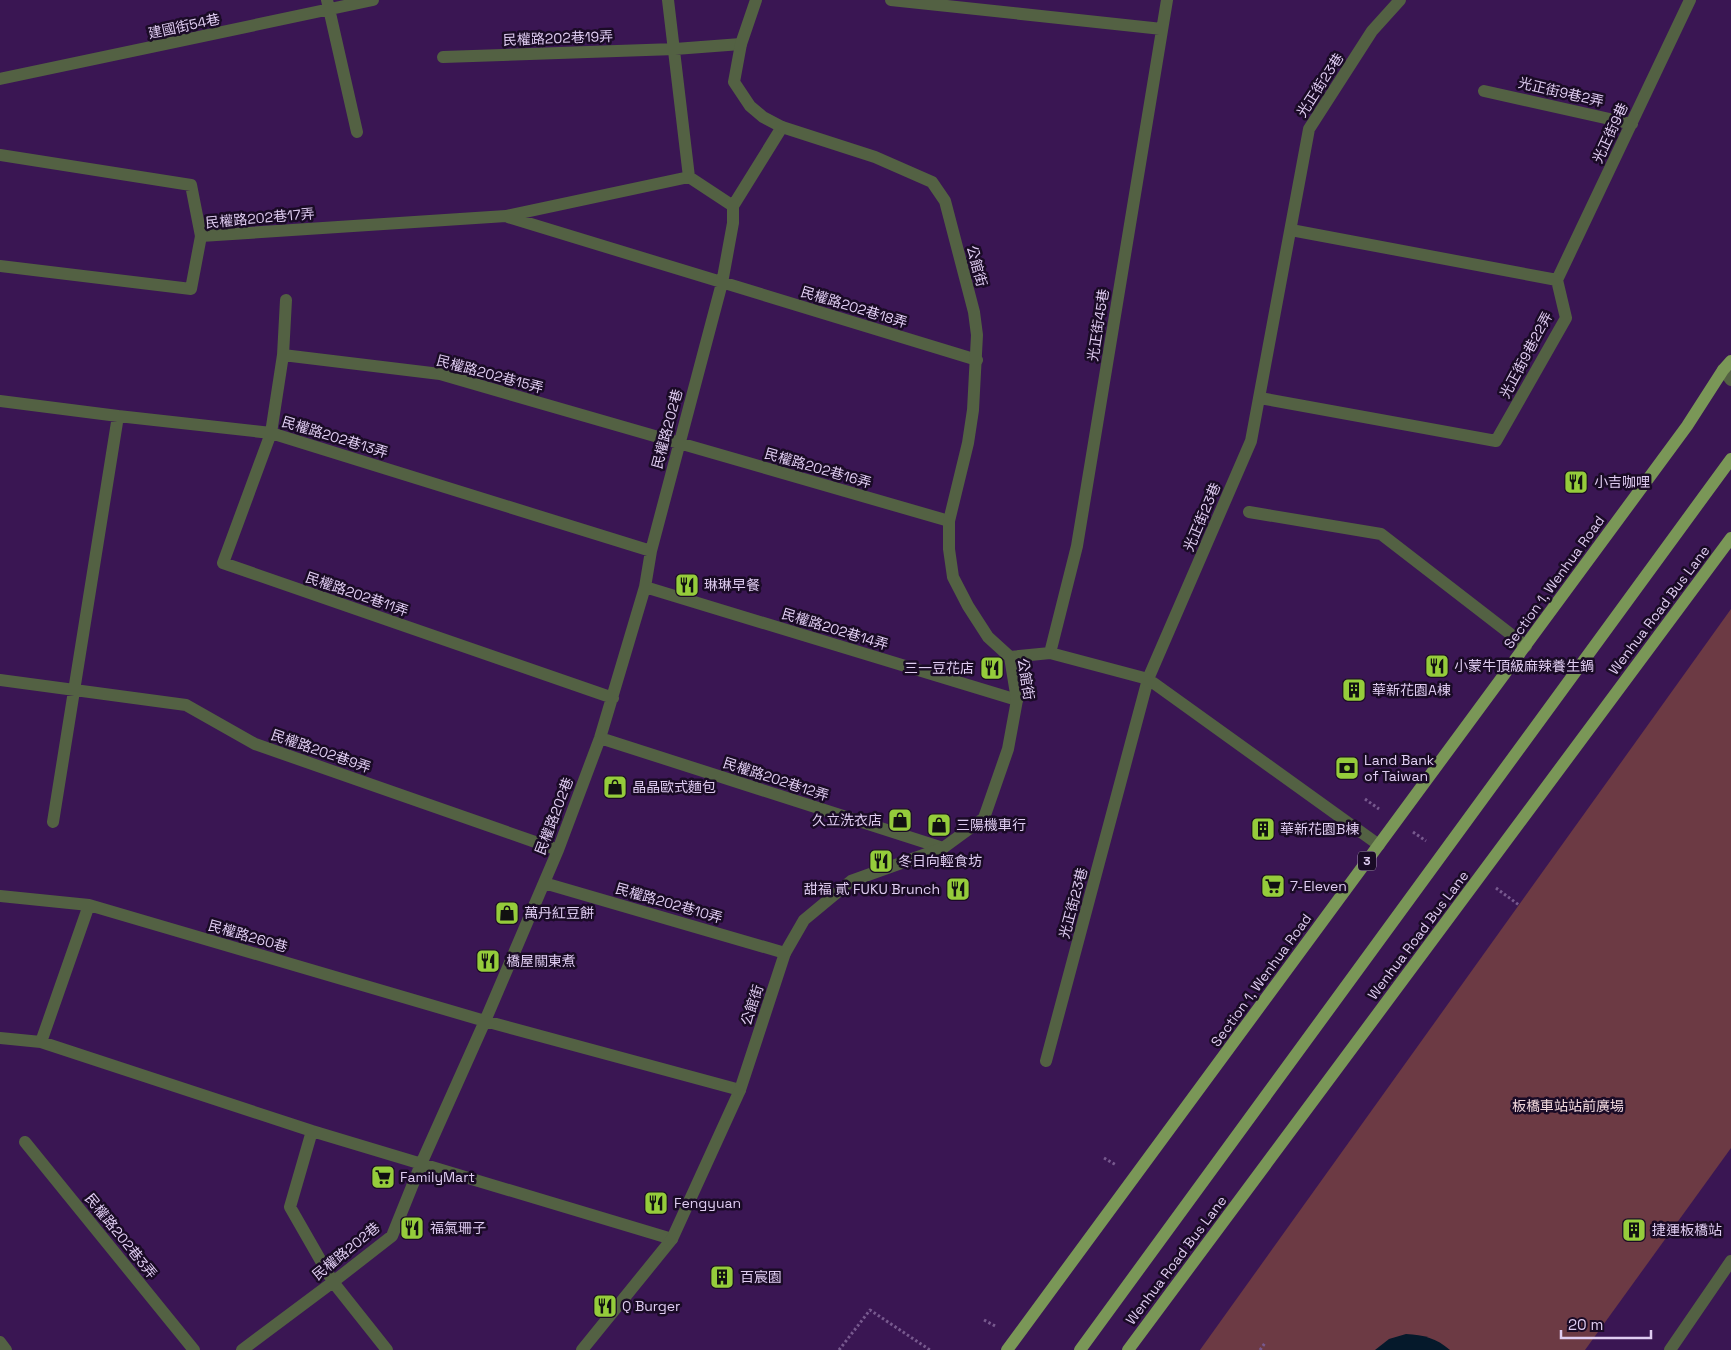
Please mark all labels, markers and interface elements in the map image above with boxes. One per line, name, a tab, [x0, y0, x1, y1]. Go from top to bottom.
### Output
street label: 建國街54巷	[146, 10, 222, 42]
street label: 民權路202巷19弄	[503, 27, 613, 49]
street label: 光正街23巷	[1293, 50, 1347, 120]
street label: 光正街9巷2弄	[1517, 73, 1605, 111]
street label: 光正街9巷	[1588, 100, 1632, 166]
street label: 民權路202巷17弄	[205, 204, 315, 232]
street label: 公館街	[963, 243, 991, 289]
street label: 民權路202巷18弄	[799, 282, 909, 332]
street label: 光正街45巷	[1083, 287, 1113, 363]
street label: 光正街9巷22弄	[1496, 309, 1556, 401]
street label: 民權路202巷15弄	[434, 351, 546, 397]
street label: 民權路202巷	[648, 387, 686, 471]
street label: 民權路202巷13弄	[280, 412, 390, 462]
street label: 民權路202巷16弄	[763, 444, 873, 492]
restaurant icon: 小吉咖哩	[1563, 469, 1589, 495]
place label: 小吉咖哩	[1594, 473, 1650, 491]
street label: 光正街23巷	[1179, 480, 1225, 554]
street label: Section 1, Wenhua Road	[1500, 512, 1608, 652]
street label: Wenhua Road Bus Lane	[1605, 542, 1713, 678]
street label: 民權路202巷11弄	[303, 568, 411, 620]
restaurant icon: 琳琳早餐	[674, 572, 700, 598]
place label: 琳琳早餐	[704, 576, 760, 594]
street label: 民權路202巷14弄	[780, 604, 890, 654]
restaurant icon: 小蒙牛頂級麻辣養生鍋	[1424, 653, 1450, 679]
restaurant icon: 三一豆花店	[979, 655, 1005, 681]
street label: 公館街	[1014, 657, 1038, 701]
place label: 小蒙牛頂級麻辣養生鍋	[1454, 657, 1594, 675]
place label: 三一豆花店	[904, 659, 974, 677]
building icon: 華新花園A棟	[1341, 677, 1367, 703]
place label: 華新花園A棟	[1372, 681, 1451, 699]
street label: 民權路202巷9弄	[269, 725, 373, 777]
place label: Land Bank of Taiwan	[1364, 751, 1435, 785]
street label: 民權路202巷12弄	[721, 753, 831, 805]
bank icon: Land Bank of Taiwan	[1334, 755, 1360, 781]
shop icon: 晶晶歐式麵包	[602, 774, 628, 800]
street label: 民權路202巷	[531, 775, 577, 857]
place label: 晶晶歐式麵包	[632, 778, 716, 796]
shop icon: 久立洗衣店	[887, 807, 913, 833]
place label: 久立洗衣店	[812, 811, 882, 829]
shop icon: 三陽機車行	[926, 812, 952, 838]
place label: 三陽機車行	[956, 816, 1026, 834]
building icon: 華新花園B棟	[1250, 816, 1276, 842]
place label: 華新花園B棟	[1280, 820, 1359, 838]
restaurant icon: 冬日向輕食坊	[868, 848, 894, 874]
road number: 3	[1358, 851, 1376, 870]
place label: 冬日向輕食坊	[898, 852, 982, 870]
street label: 光正街23巷	[1055, 865, 1091, 941]
street label: Wenhua Road Bus Lane	[1364, 867, 1472, 1003]
supermarket icon: 7-Eleven	[1260, 873, 1286, 899]
restaurant icon: 甜福 貳 FUKU Brunch	[945, 876, 971, 902]
place label: 7-Eleven	[1290, 877, 1347, 895]
street label: 民權路202巷10弄	[613, 879, 725, 927]
place label: 甜福 貳 FUKU Brunch	[804, 880, 940, 898]
shop icon: 萬丹紅豆餅	[494, 900, 520, 926]
place label: 萬丹紅豆餅	[524, 904, 594, 922]
street label: Section 1, Wenhua Road	[1207, 910, 1315, 1050]
street label: 民權路260巷	[206, 916, 290, 956]
restaurant icon: 橋屋關東煮	[475, 948, 501, 974]
place label: 橋屋關東煮	[506, 952, 576, 970]
street label: 公館街	[737, 982, 767, 1028]
park label: 板橋車站站前廣場	[1512, 1097, 1624, 1115]
supermarket icon: FamilyMart	[370, 1164, 396, 1190]
place label: FamilyMart	[400, 1168, 475, 1186]
street label: 民權路202巷3弄	[81, 1190, 161, 1282]
restaurant icon: Fengyuan	[643, 1190, 669, 1216]
street label: Wenhua Road Bus Lane	[1122, 1192, 1230, 1328]
place label: Fengyuan	[674, 1194, 741, 1212]
restaurant icon: 福氣珊子	[399, 1215, 425, 1241]
building icon: 捷運板橋站	[1621, 1217, 1647, 1243]
street label: 民權路202巷	[309, 1218, 383, 1284]
place label: 福氣珊子	[430, 1219, 486, 1237]
place label: 捷運板橋站	[1652, 1221, 1722, 1239]
building icon: 百宸園	[709, 1264, 735, 1290]
place label: 百宸園	[740, 1268, 782, 1286]
restaurant icon: Q Burger	[592, 1293, 618, 1319]
place label: Q Burger	[622, 1297, 680, 1315]
scale bar	[1561, 1308, 1651, 1340]
text: 20 m	[1568, 1315, 1603, 1334]

